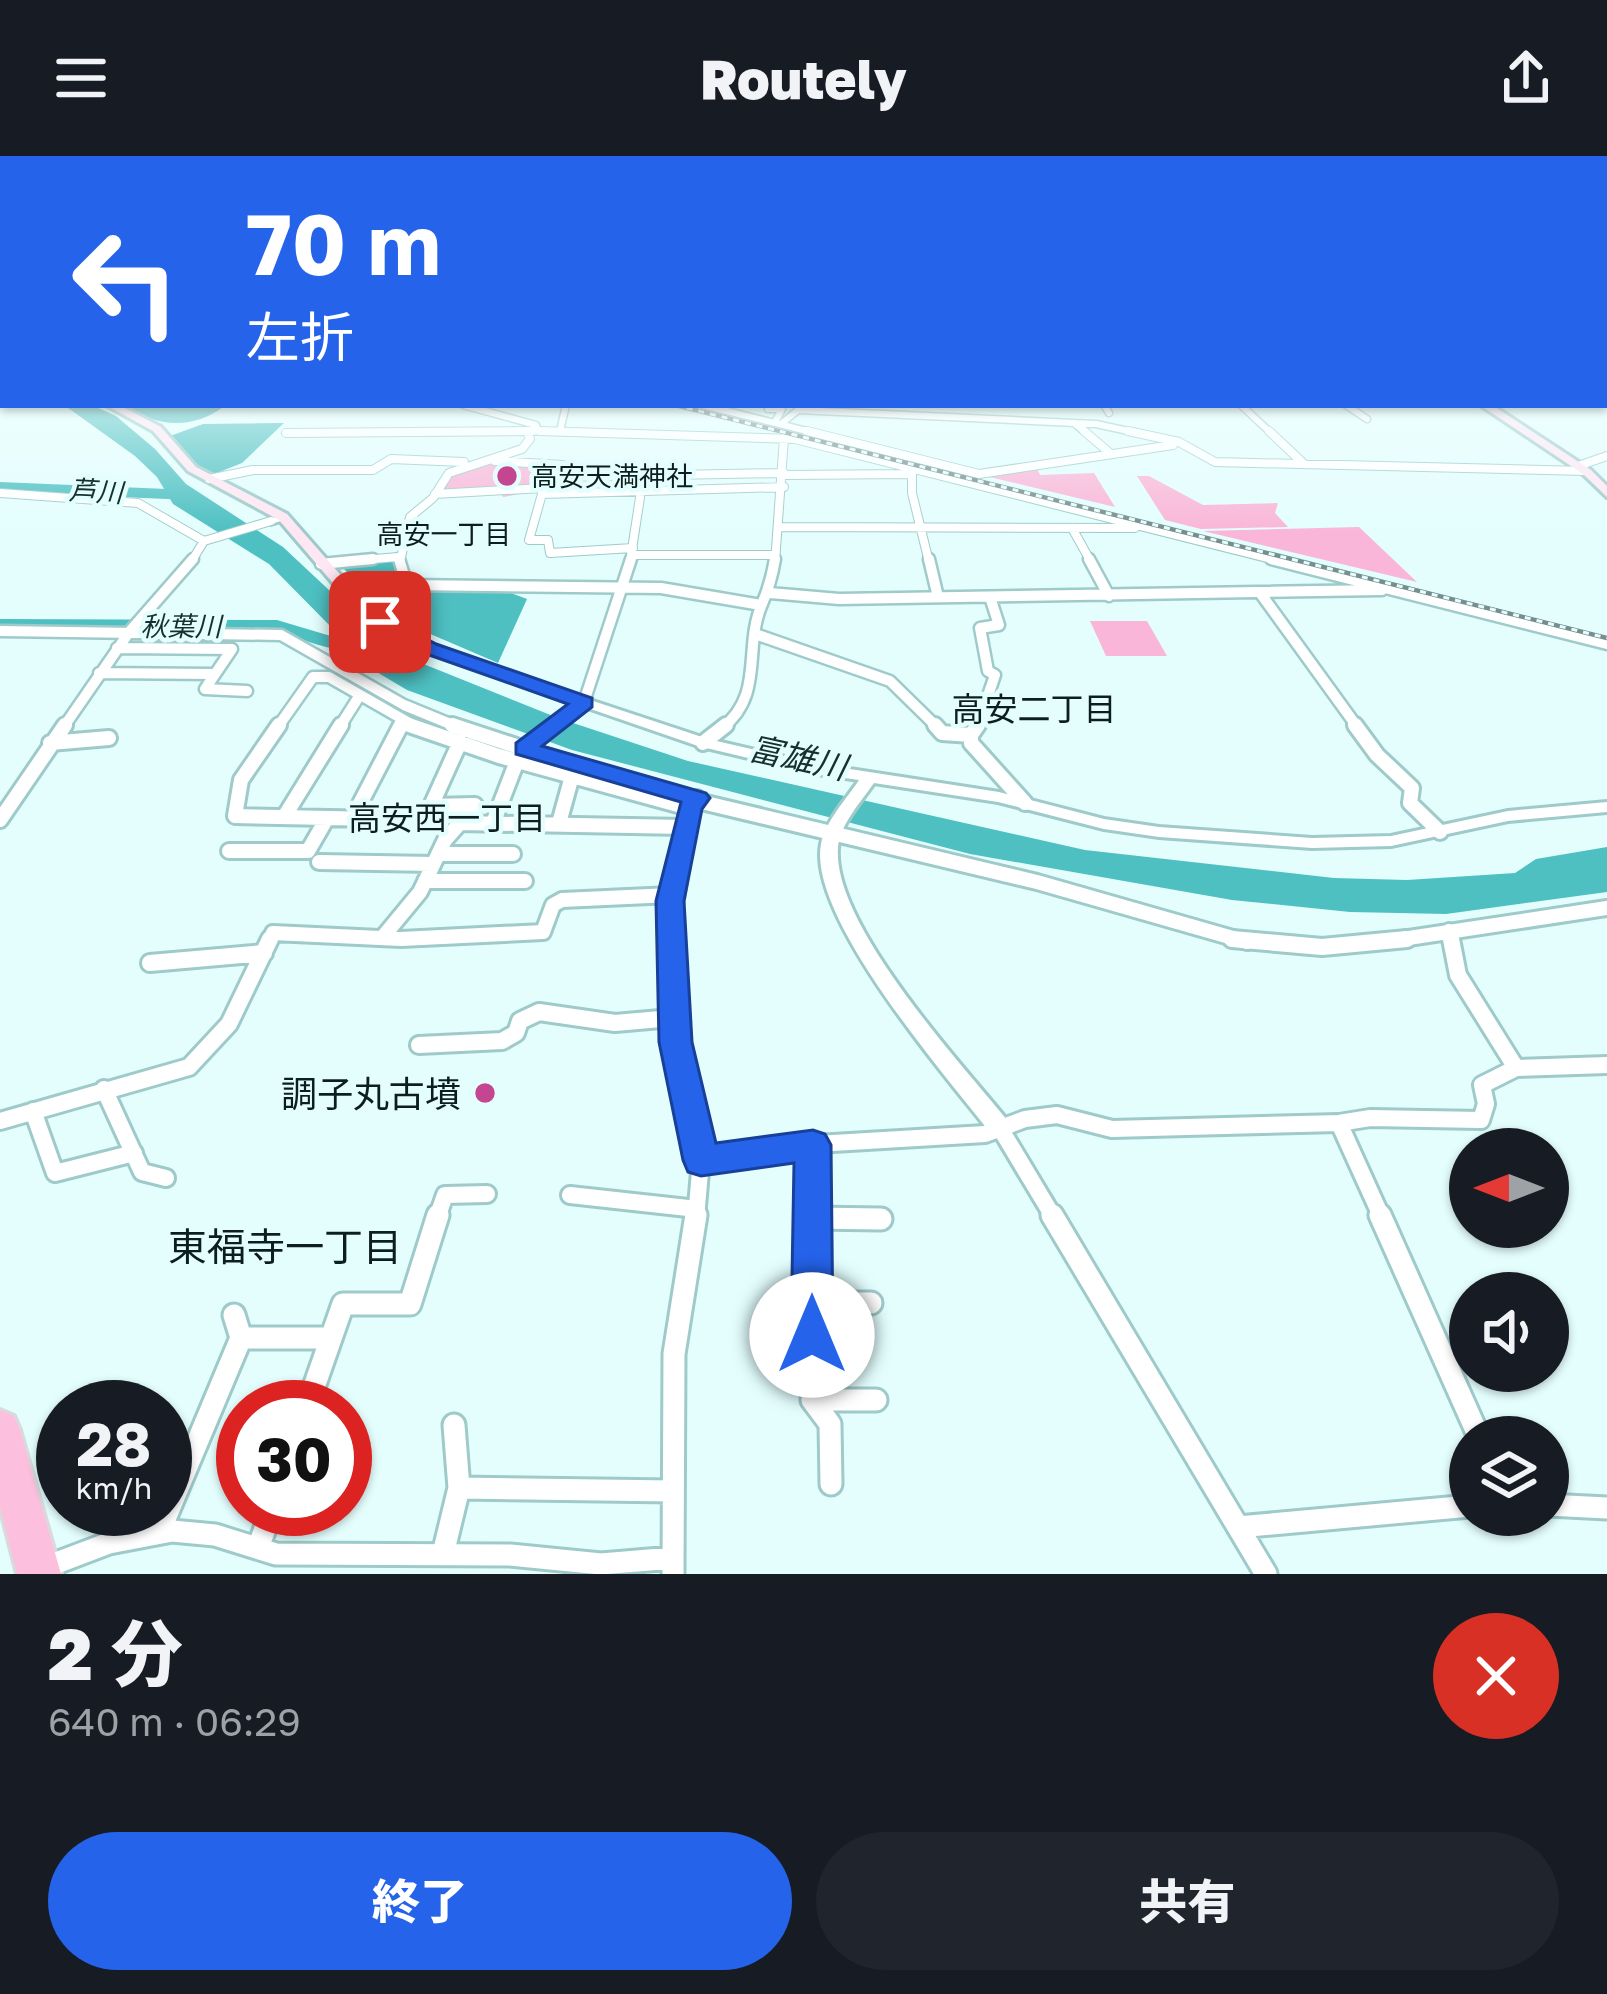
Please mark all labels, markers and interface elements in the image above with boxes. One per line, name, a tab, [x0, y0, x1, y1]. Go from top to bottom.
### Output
icon: menu	[48, 45, 114, 111]
icon: share	[1493, 45, 1559, 111]
text: Routely	[700, 46, 907, 111]
text: 70 m	[246, 193, 441, 293]
icon: left	[48, 204, 204, 360]
text: 左折	[246, 304, 354, 369]
place label: 高安天満神社	[531, 460, 693, 492]
marker: 高安天満神社	[494, 463, 520, 489]
water label: 芦川	[68, 474, 127, 509]
district label: 高安一丁目	[377, 518, 512, 550]
pin	[329, 571, 431, 673]
icon: arrive	[347, 589, 413, 655]
water label: 秋葉川	[141, 610, 224, 642]
district label: 高安二丁目	[952, 689, 1117, 728]
water label: 富雄川	[746, 728, 853, 787]
district label: 高安西一丁目	[348, 798, 546, 837]
place label: 調子丸古墳	[281, 1072, 461, 1115]
marker: 調子丸古墳	[472, 1080, 498, 1106]
north arrow	[1449, 1128, 1569, 1248]
map controls	[1449, 1128, 1569, 1536]
district label: 東福寺一丁目	[168, 1223, 402, 1270]
position arrow	[749, 1272, 875, 1398]
button: sound	[1449, 1272, 1569, 1392]
speed limit sign: 30	[216, 1380, 372, 1536]
text: 28	[76, 1407, 151, 1479]
button: layers	[1449, 1416, 1569, 1536]
text: km/h	[76, 1470, 152, 1506]
text: 2 分	[48, 1609, 183, 1696]
button: close	[1433, 1613, 1559, 1739]
text: 640 m · 06:29	[48, 1698, 301, 1745]
button: 終了	[48, 1832, 792, 1970]
button: 共有	[816, 1832, 1559, 1970]

